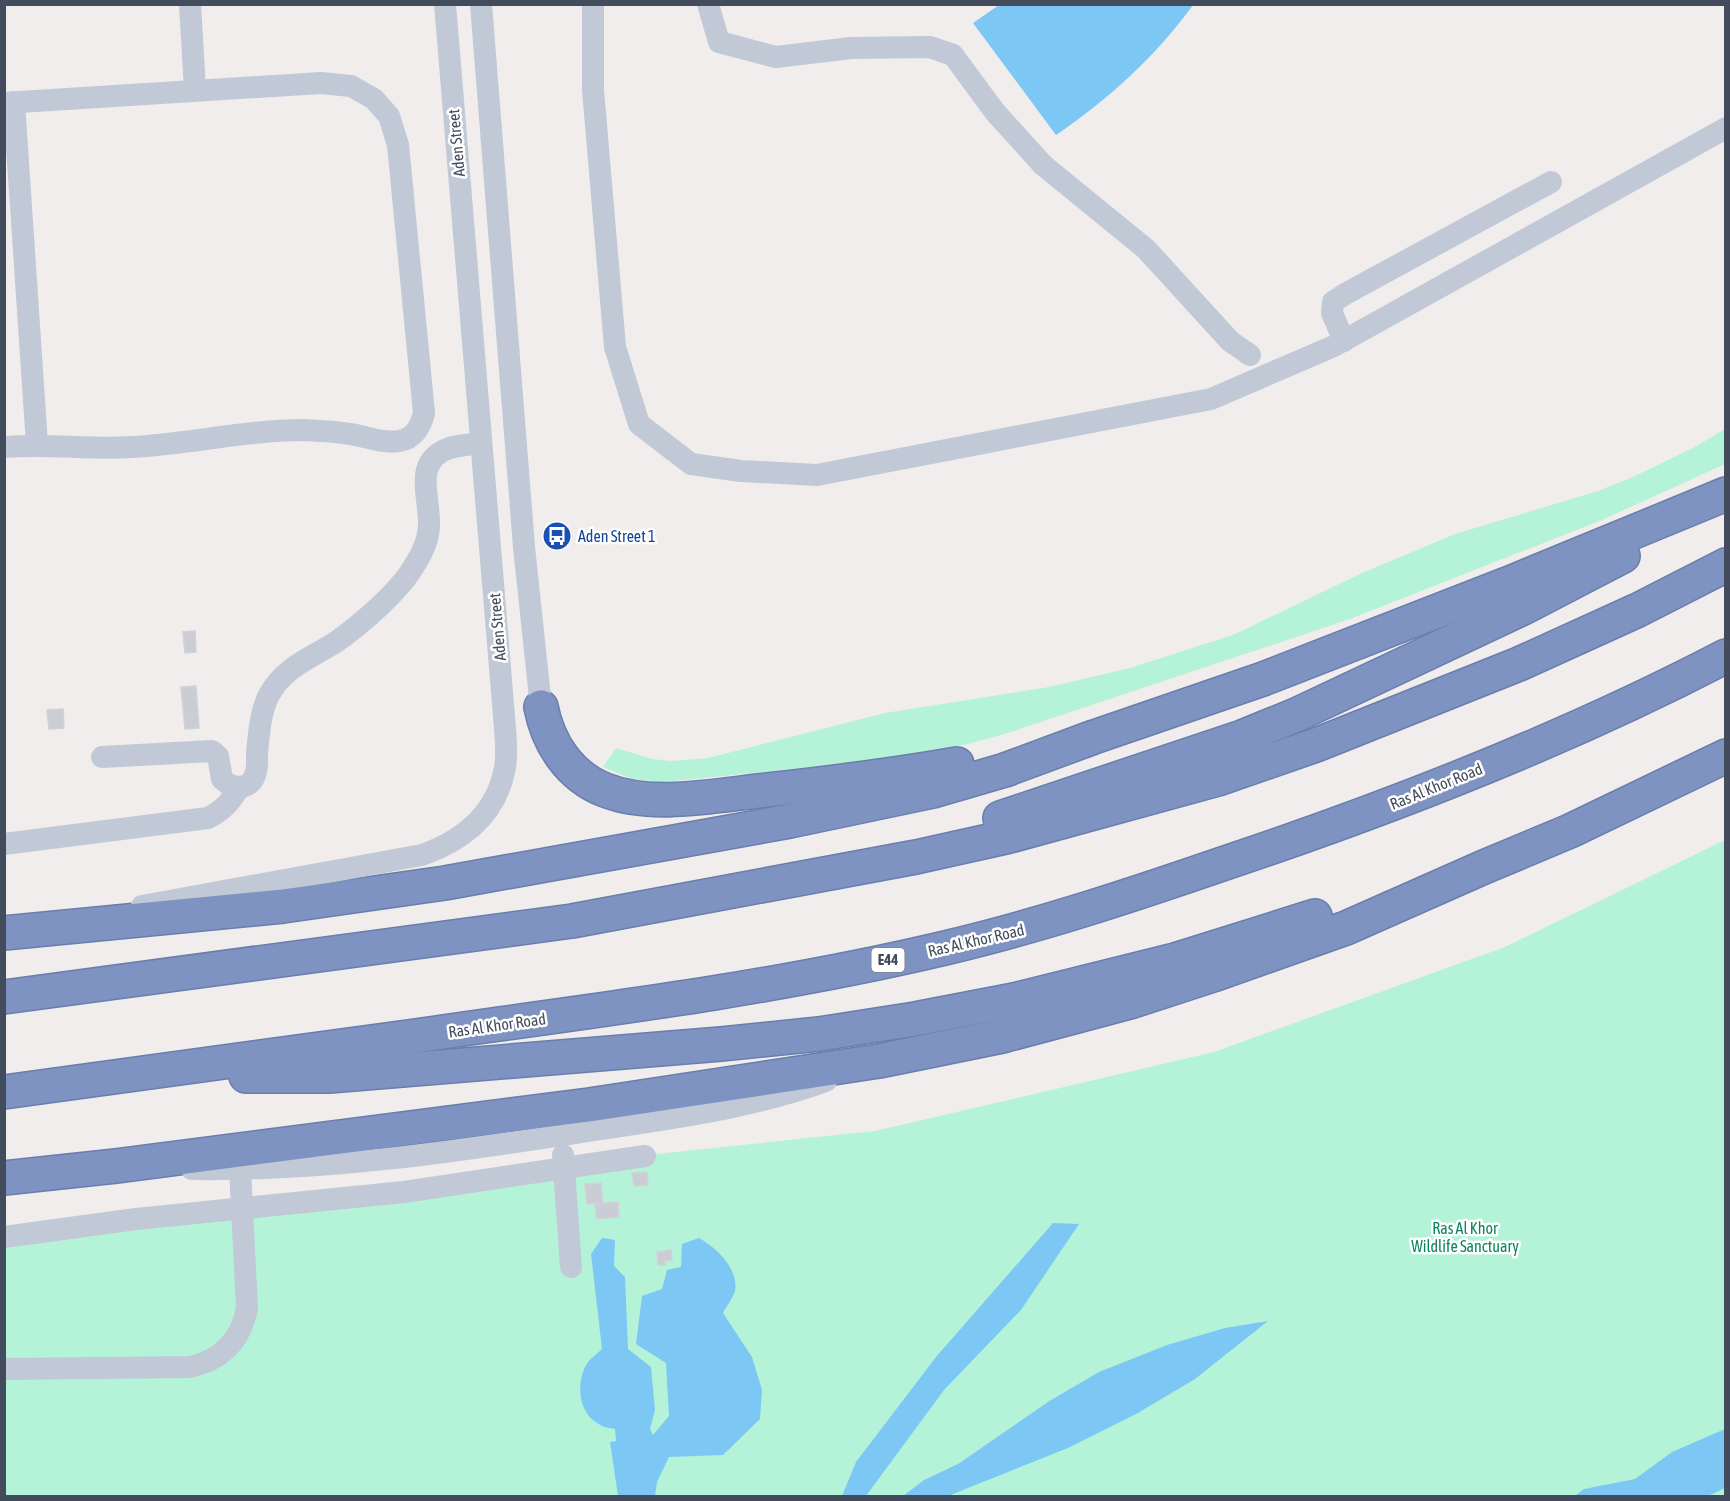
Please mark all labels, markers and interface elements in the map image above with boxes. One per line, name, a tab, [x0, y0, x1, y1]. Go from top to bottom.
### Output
street label: Aden Street	[444, 108, 468, 178]
bus stop icon: Aden Street 1	[541, 520, 573, 552]
place label: Aden Street 1	[578, 527, 655, 545]
street label: Aden Street	[485, 592, 509, 662]
street label: Ras Al Khor Road	[1387, 759, 1485, 813]
street label: Ras Al Khor Road	[926, 920, 1026, 960]
road number: E44	[872, 948, 904, 972]
street label: Ras Al Khor Road	[447, 1009, 547, 1041]
park label: Ras Al Khor Wildlife Sanctuary	[1411, 1219, 1519, 1256]

